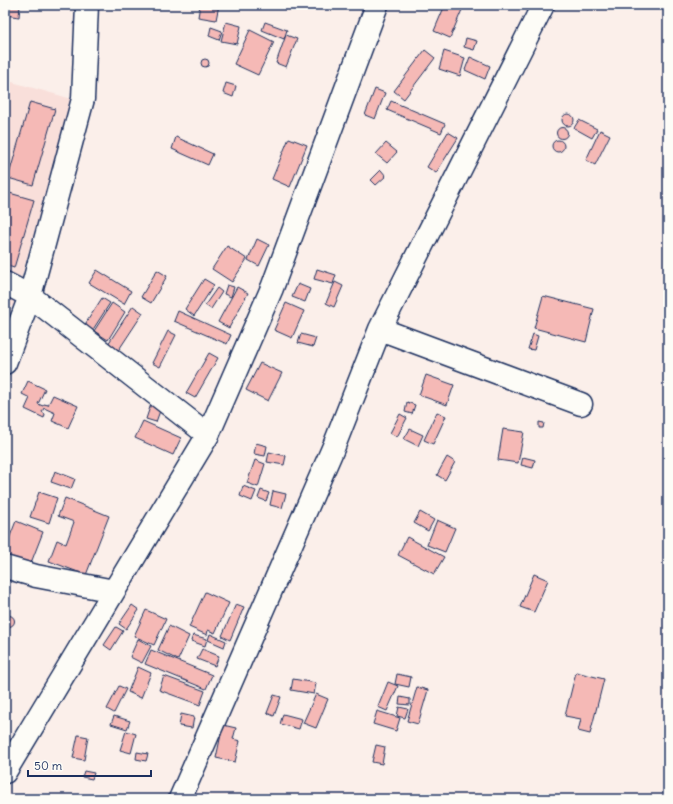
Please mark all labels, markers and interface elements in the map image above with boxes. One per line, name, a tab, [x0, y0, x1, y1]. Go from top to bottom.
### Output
scale bar	[28, 752, 151, 778]
text: 50 m	[34, 758, 63, 773]

